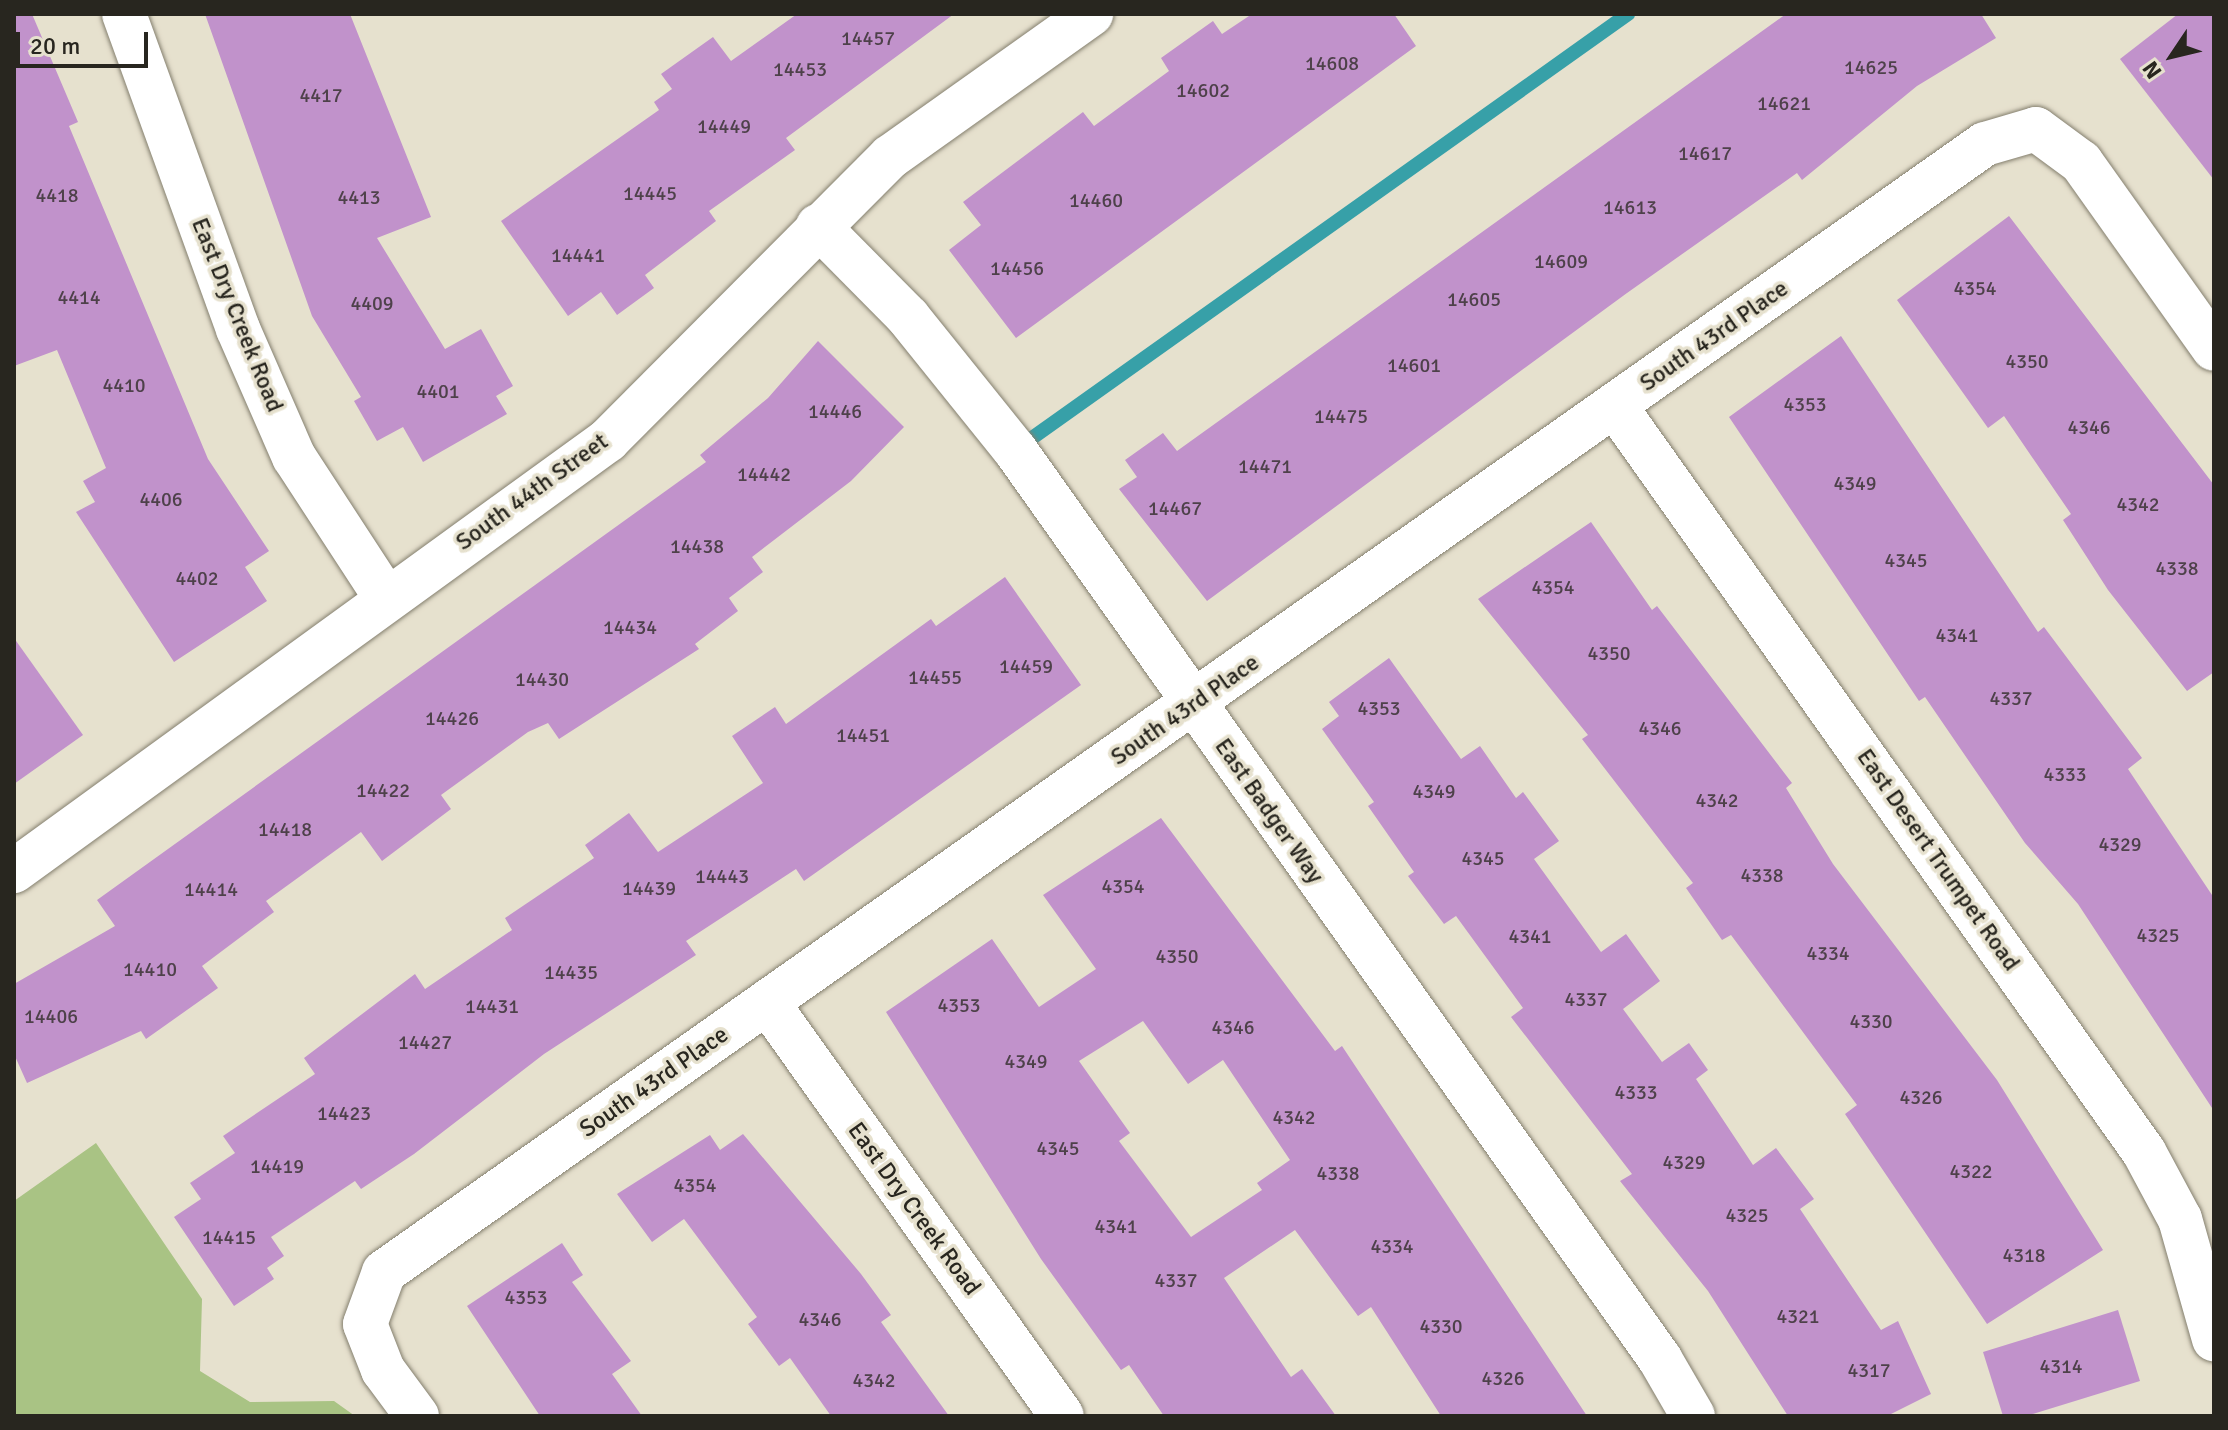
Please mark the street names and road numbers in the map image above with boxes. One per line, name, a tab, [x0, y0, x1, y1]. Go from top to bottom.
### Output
street label: East Dry Creek Road	[185, 214, 289, 416]
street label: South 43rd Place	[1634, 274, 1794, 398]
street label: South 44th Street	[450, 427, 614, 557]
street label: South 43rd Place	[1105, 648, 1265, 772]
street label: East Badger Way	[1208, 733, 1330, 889]
street label: East Desert Trumpet Road	[1850, 743, 2026, 977]
street label: South 43rd Place	[574, 1020, 734, 1144]
street label: East Dry Creek Road	[842, 1117, 986, 1301]

